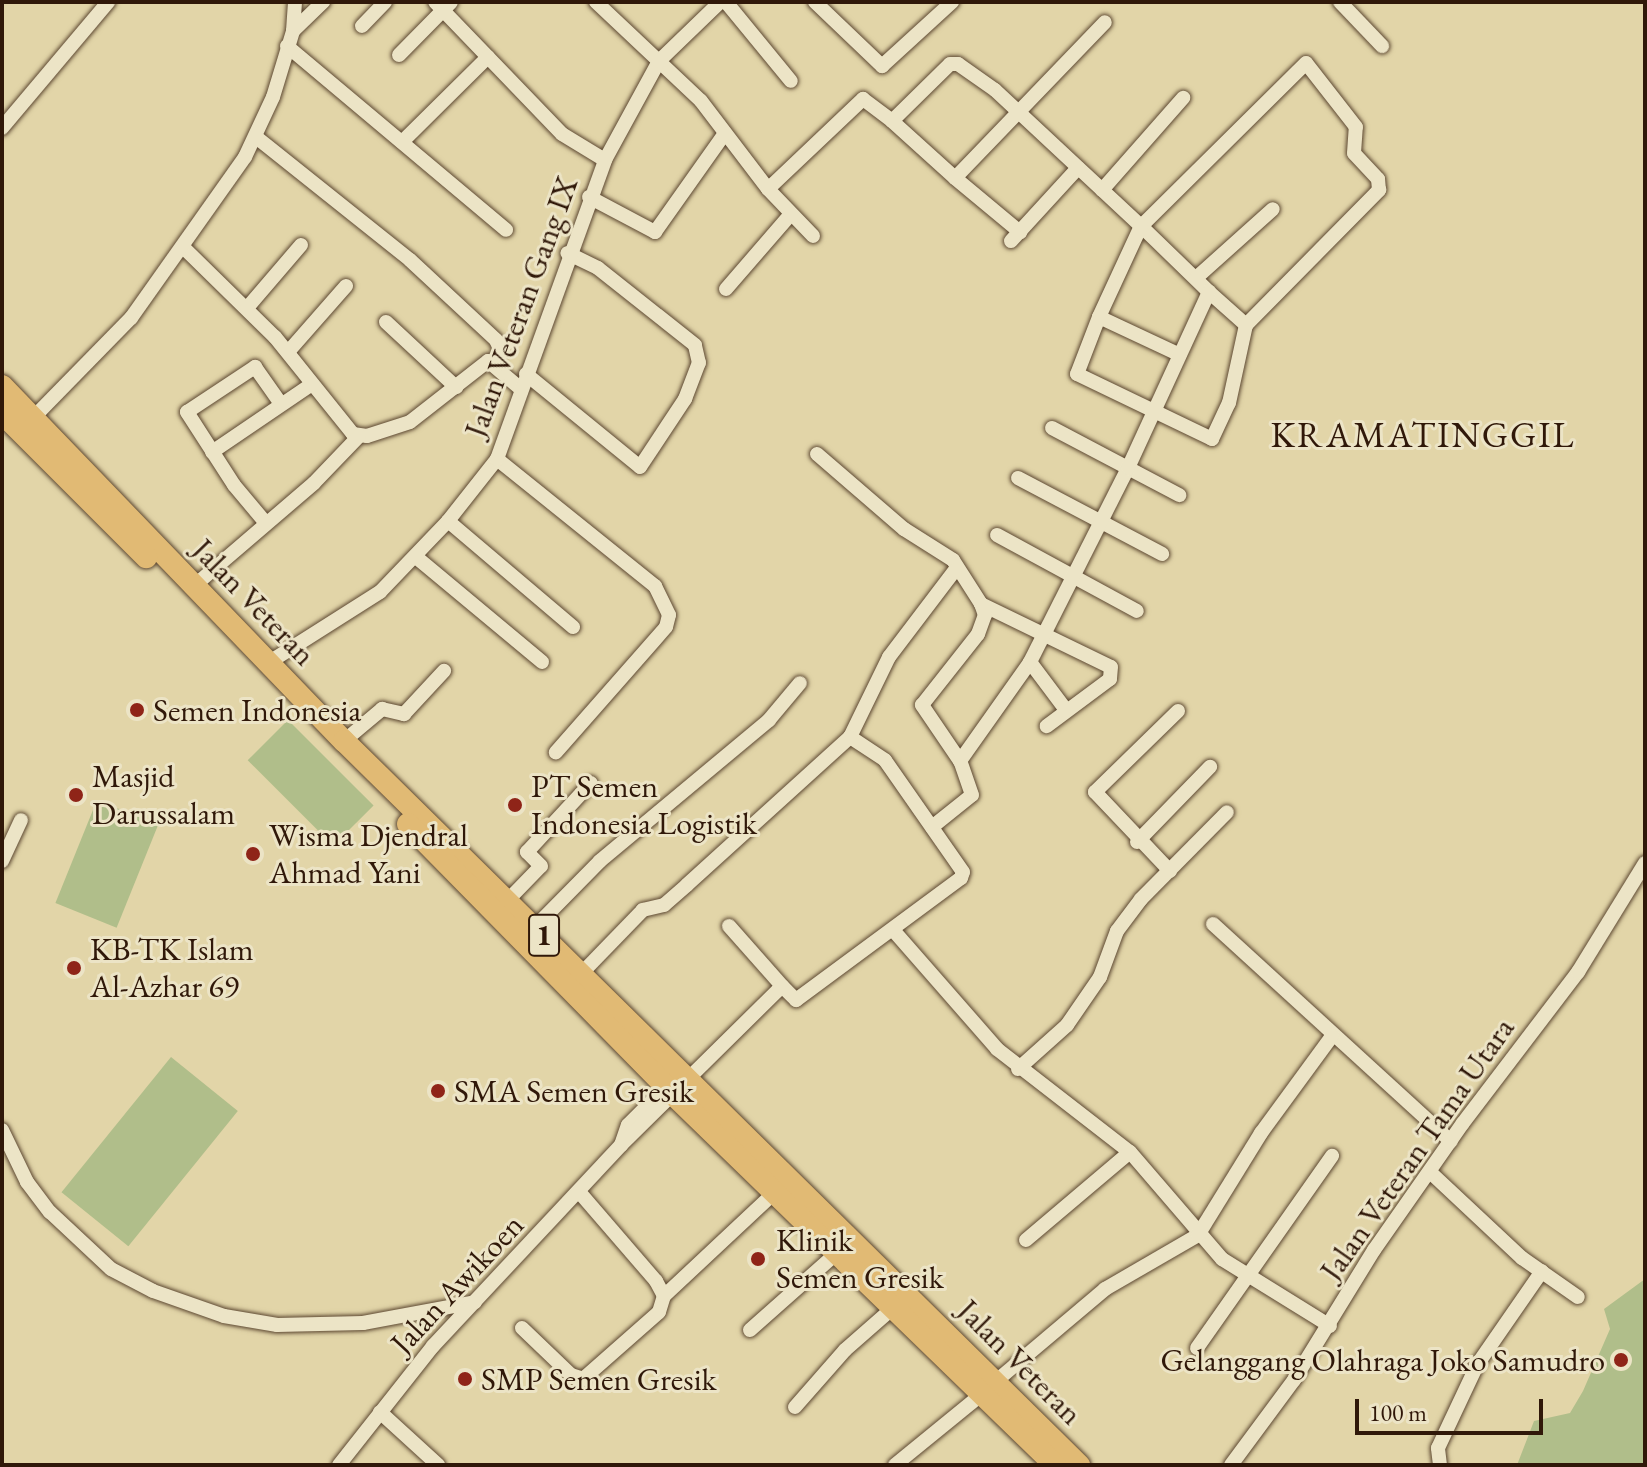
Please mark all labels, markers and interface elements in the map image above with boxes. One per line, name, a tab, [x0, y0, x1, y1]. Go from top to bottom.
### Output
street label: Jalan Veteran Gang IX	[456, 172, 586, 442]
district label: KRAMATINGGIL	[1270, 413, 1576, 457]
street label: Jalan Veteran	[184, 531, 324, 673]
place label: Semen Indonesia	[153, 691, 361, 729]
marker: Semen Indonesia	[128, 701, 146, 719]
place label: Masjid Darussalam	[92, 758, 235, 833]
place label: PT Semen Indonesia Logistik	[531, 768, 757, 843]
marker: Masjid Darussalam	[67, 786, 85, 804]
marker: PT Semen Indonesia Logistik	[506, 796, 524, 814]
place label: Wisma Djendral Ahmad Yani	[269, 817, 468, 892]
marker: Wisma Djendral Ahmad Yani	[244, 845, 262, 863]
road number: 1	[528, 909, 560, 961]
place label: KB-TK Islam Al-Azhar 69	[90, 931, 254, 1006]
marker: KB-TK Islam Al-Azhar 69	[65, 959, 83, 977]
street label: Jalan Veteran Tama Utara	[1312, 1010, 1522, 1288]
place label: SMA Semen Gresik	[454, 1072, 694, 1110]
marker: SMA Semen Gresik	[429, 1082, 447, 1100]
street label: Jalan Awikoen	[383, 1206, 531, 1362]
place label: Klinik Semen Gresik	[776, 1222, 944, 1297]
marker: Klinik Semen Gresik	[747, 1248, 769, 1270]
street label: Jalan Veteran	[949, 1291, 1091, 1433]
place label: Gelanggang Olahraga Joko Samudro	[1161, 1341, 1605, 1379]
marker: Gelanggang Olahraga Joko Samudro	[1612, 1351, 1630, 1369]
place label: SMP Semen Gresik	[481, 1360, 716, 1398]
marker: SMP Semen Gresik	[456, 1370, 474, 1388]
scale bar	[1359, 1383, 1547, 1433]
text: 100 m	[1369, 1397, 1427, 1428]

